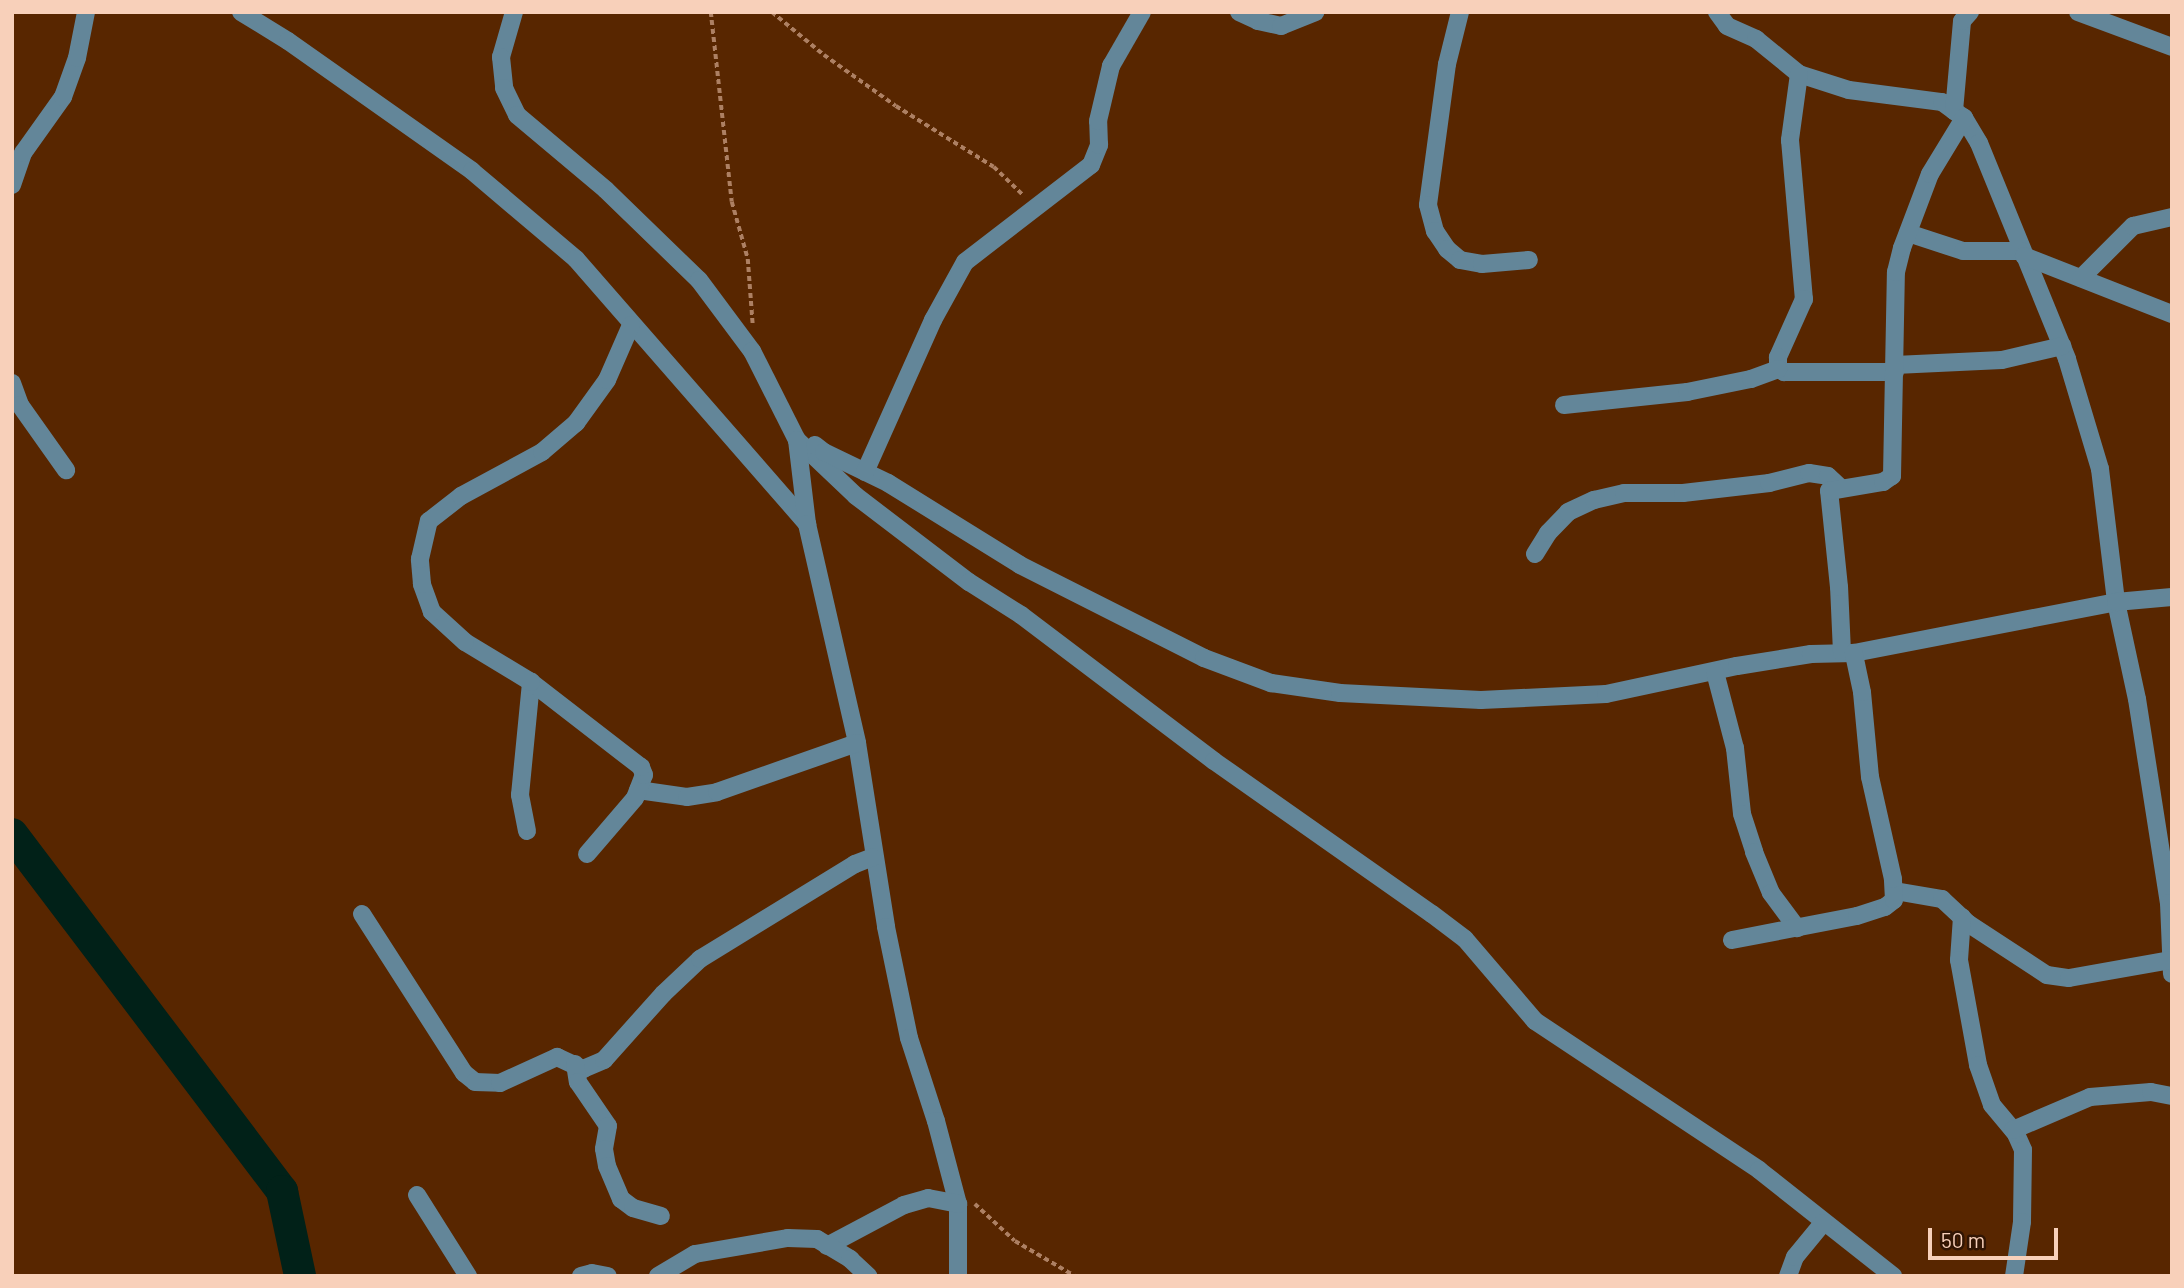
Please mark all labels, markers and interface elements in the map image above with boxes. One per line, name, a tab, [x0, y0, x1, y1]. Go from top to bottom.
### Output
scale bar	[1932, 1214, 2062, 1258]
text: 50 m	[1941, 1227, 1985, 1252]

